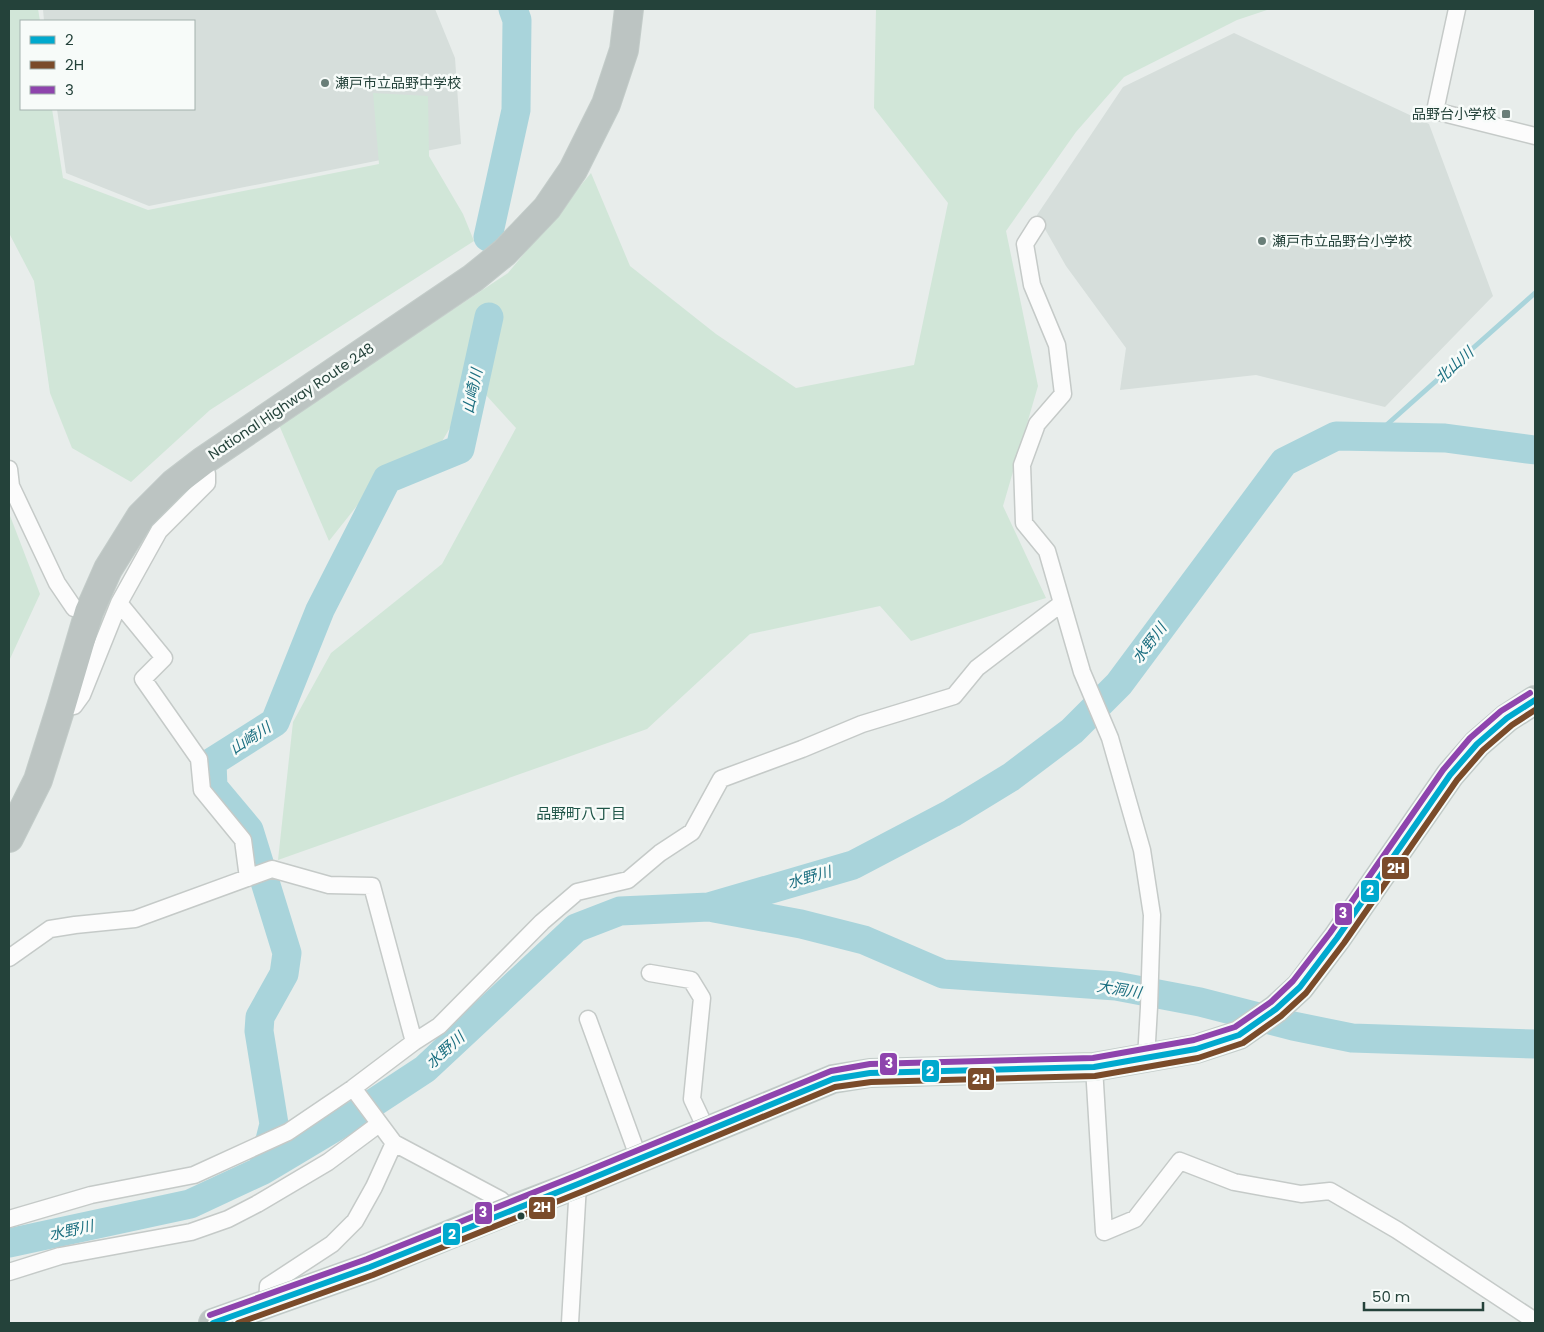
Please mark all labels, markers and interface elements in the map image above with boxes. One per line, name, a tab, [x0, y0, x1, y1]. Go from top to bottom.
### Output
legend	[20, 20, 195, 110]
text: 2	[65, 29, 74, 50]
text: 2H	[65, 54, 84, 75]
place label: 瀬戸市立品野中学校	[335, 73, 461, 93]
marker: 瀬戸市立品野中学校	[319, 77, 331, 89]
text: 3	[65, 79, 74, 100]
place label: 品野台小学校	[1412, 104, 1496, 124]
marker: 品野台小学校	[1500, 108, 1512, 120]
place label: 瀬戸市立品野台小学校	[1272, 231, 1412, 251]
marker: 瀬戸市立品野台小学校	[1256, 235, 1268, 247]
street label: National Highway Route 248	[204, 338, 378, 464]
water label: 北山川	[1430, 341, 1479, 388]
water label: 山崎川	[457, 365, 487, 415]
water label: 水野川	[1127, 617, 1172, 667]
water label: 山崎川	[225, 716, 276, 759]
district label: 品野町八丁目	[536, 803, 626, 824]
line badge: 2H	[1381, 856, 1410, 880]
text: 2H	[1387, 858, 1405, 878]
water label: 水野川	[784, 860, 835, 893]
line badge: 2	[1360, 879, 1380, 903]
text: 2	[1366, 880, 1374, 900]
line badge: 3	[1334, 902, 1353, 926]
text: 3	[1339, 903, 1347, 923]
water label: 大洞川	[1095, 975, 1145, 1003]
water label: 水野川	[421, 1026, 470, 1073]
line badge: 3	[879, 1052, 898, 1076]
text: 3	[885, 1053, 893, 1073]
line badge: 2	[921, 1059, 940, 1083]
text: 2	[926, 1061, 934, 1081]
line badge: 2H	[967, 1067, 995, 1091]
text: 2H	[972, 1069, 990, 1089]
line badge: 2H	[528, 1196, 556, 1220]
text: 2H	[533, 1197, 551, 1217]
line badge: 3	[474, 1201, 493, 1225]
text: 3	[479, 1202, 487, 1222]
unlabelled marker	[516, 1211, 526, 1221]
water label: 水野川	[47, 1215, 97, 1245]
line badge: 2	[442, 1222, 461, 1246]
text: 2	[448, 1224, 456, 1244]
scale bar	[1364, 1280, 1483, 1312]
text: 50 m	[1372, 1286, 1410, 1307]

